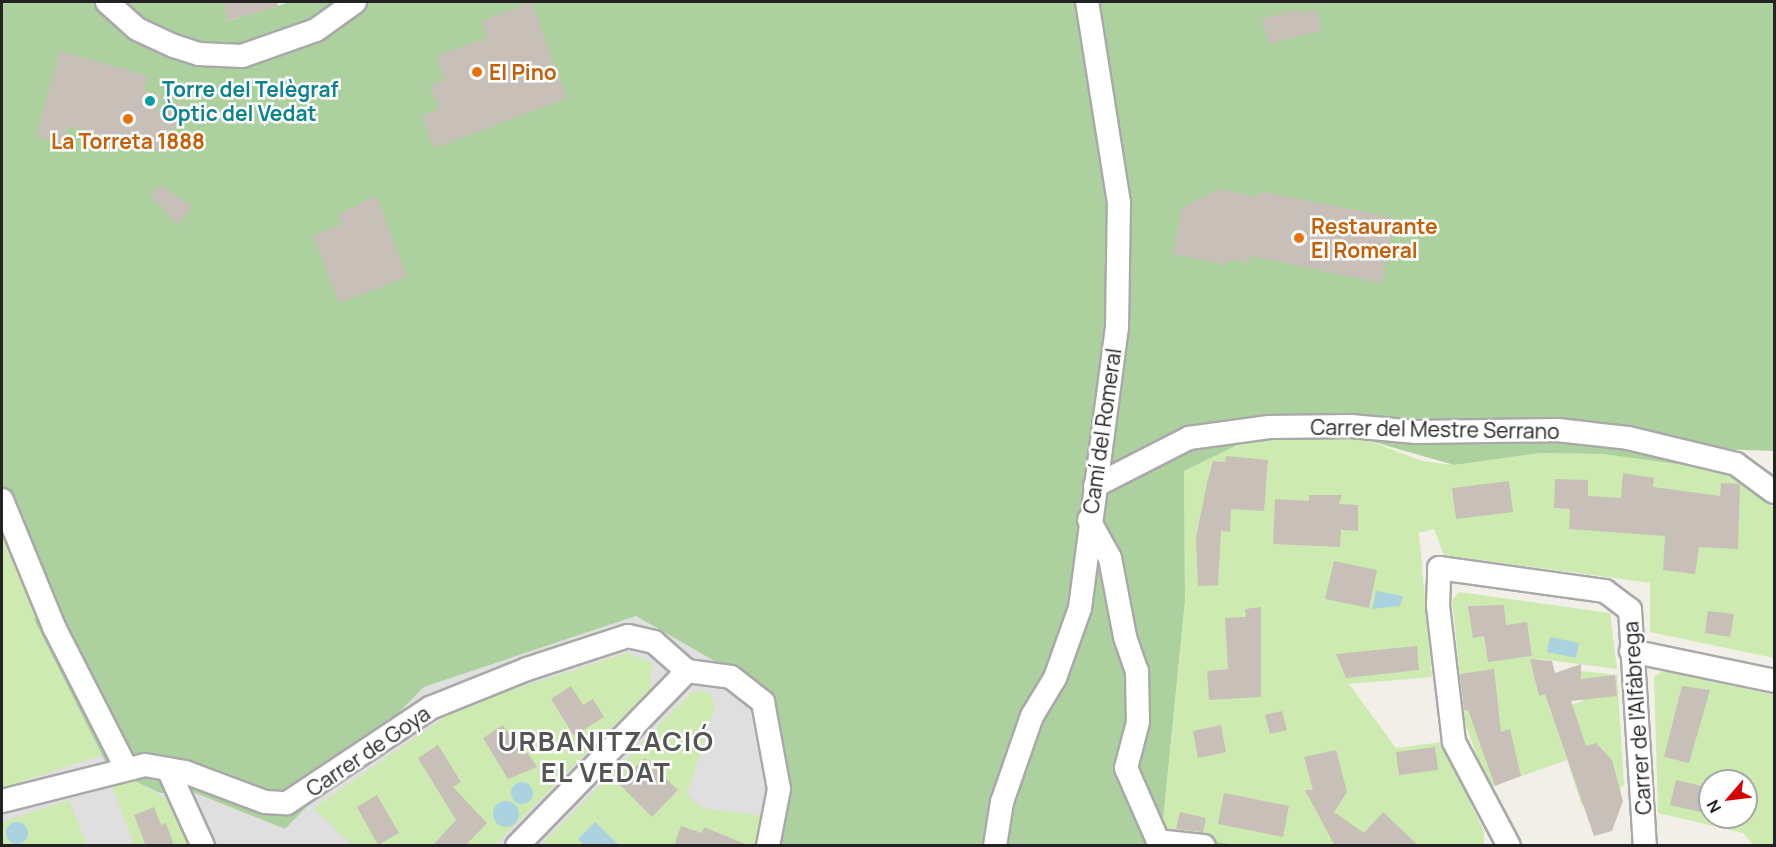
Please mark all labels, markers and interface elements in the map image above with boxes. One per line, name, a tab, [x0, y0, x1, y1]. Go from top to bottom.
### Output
place label: El Pino	[489, 59, 557, 85]
marker: El Pino	[470, 65, 484, 79]
place label: Torre del Telègraf Òptic del Vedat	[162, 76, 338, 126]
marker: Torre del Telègraf Òptic del Vedat	[143, 94, 157, 108]
marker: La Torreta 1888	[121, 112, 135, 126]
place label: La Torreta 1888	[51, 128, 205, 154]
place label: Restaurante El Romeral	[1311, 213, 1438, 263]
marker: Restaurante El Romeral	[1292, 231, 1306, 245]
street label: Camí del Romeral	[1078, 347, 1126, 515]
street label: Carrer del Mestre Serrano	[1310, 414, 1560, 444]
street label: Carrer de l'Alfàbrega	[1618, 620, 1656, 816]
street label: Carrer de Goya	[301, 700, 435, 802]
district label: URBANITZACIÓ EL VEDAT	[498, 724, 714, 787]
north arrow	[1698, 769, 1758, 829]
text: N	[1701, 796, 1726, 817]

